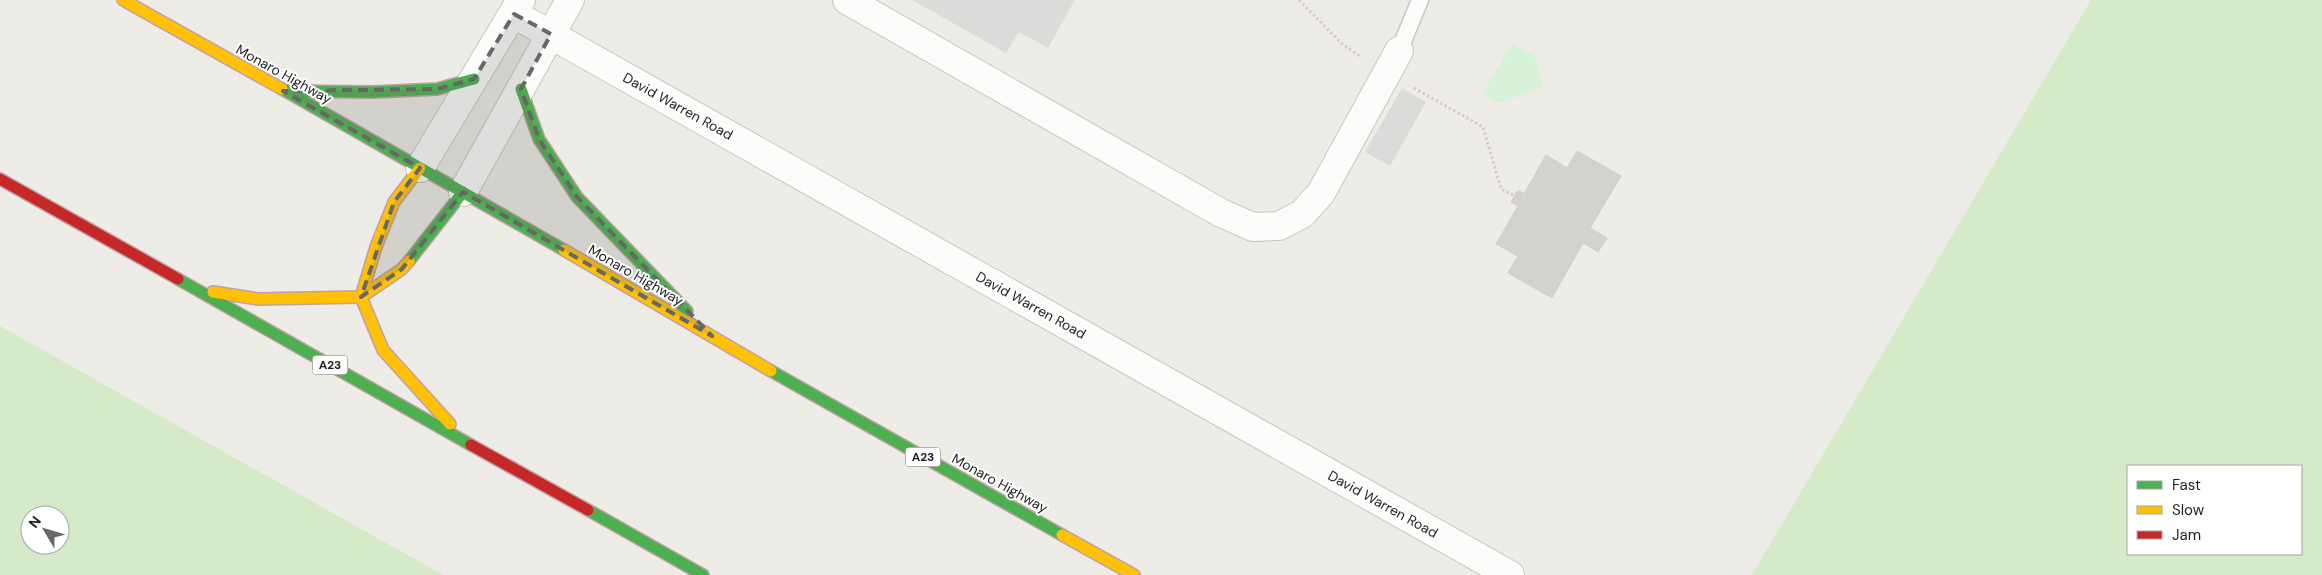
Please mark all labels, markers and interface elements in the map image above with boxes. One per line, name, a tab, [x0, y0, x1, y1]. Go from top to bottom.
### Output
street label: Monaro Highway	[233, 40, 335, 108]
street label: David Warren Road	[620, 68, 736, 144]
street label: Monaro Highway	[585, 240, 687, 310]
street label: David Warren Road	[973, 267, 1089, 343]
road number: A23	[312, 356, 348, 374]
road number: A23	[906, 448, 940, 467]
street label: Monaro Highway	[949, 449, 1051, 517]
legend	[2127, 465, 2302, 555]
street label: David Warren Road	[1325, 466, 1441, 542]
text: Fast	[2172, 475, 2201, 495]
text: Slow	[2172, 500, 2205, 520]
north arrow	[20, 505, 70, 555]
text: N	[25, 512, 45, 532]
text: Jam	[2172, 525, 2201, 545]

